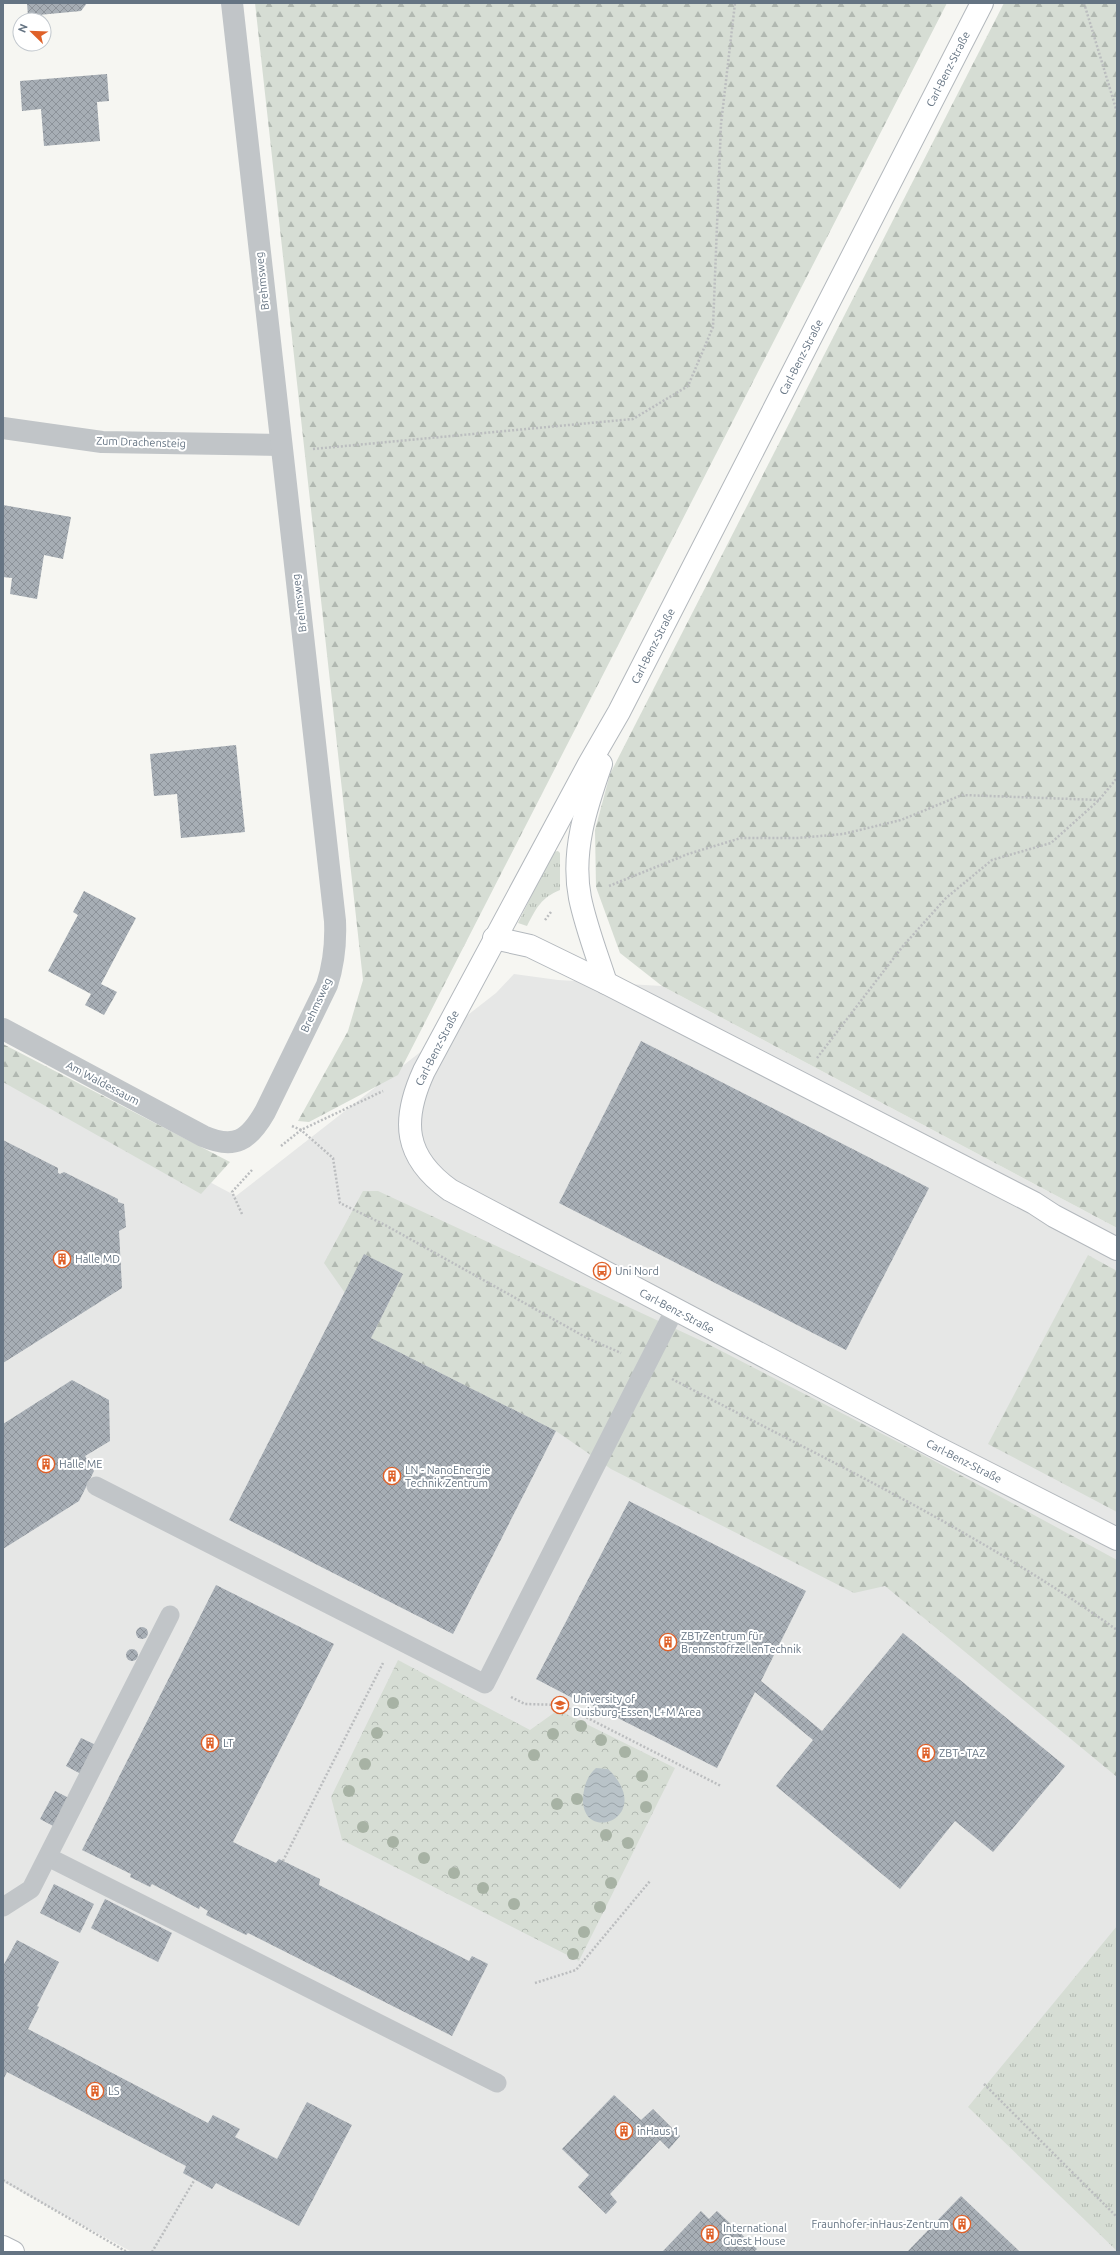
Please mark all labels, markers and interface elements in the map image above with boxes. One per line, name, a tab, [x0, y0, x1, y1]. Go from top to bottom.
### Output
north arrow	[12, 12, 52, 52]
text: N	[16, 22, 30, 34]
street label: Carl-Benz-Straße	[924, 29, 972, 109]
street label: Brehmsweg	[253, 251, 271, 311]
street label: Carl-Benz-Straße	[777, 317, 825, 397]
street label: Zum Drachensteig	[96, 434, 186, 450]
street label: Brehmsweg	[289, 573, 309, 633]
street label: Carl-Benz-Straße	[629, 606, 677, 686]
street label: Brehmsweg	[298, 976, 334, 1034]
street label: Carl-Benz-Straße	[413, 1008, 461, 1088]
street label: Am Waldessaum	[64, 1059, 142, 1107]
building icon: Halle MD	[52, 1249, 72, 1269]
place label: Halle MD	[75, 1253, 120, 1265]
bus stop icon: Uni Nord	[592, 1261, 612, 1281]
place label: Uni Nord	[615, 1265, 659, 1277]
street label: Carl-Benz-Straße	[638, 1286, 716, 1336]
street label: Carl-Benz-Straße	[924, 1437, 1004, 1485]
building icon: Halle ME	[36, 1454, 56, 1474]
place label: Halle ME	[59, 1458, 102, 1470]
place label: LN - NanoEnergie Technik Zentrum	[405, 1464, 491, 1489]
building icon: LN - NanoEnergie Technik Zentrum	[382, 1466, 402, 1486]
place label: ZBT Zentrum für BrennstoffzellenTechnik	[681, 1630, 802, 1655]
building icon: ZBT Zentrum für BrennstoffzellenTechnik	[658, 1632, 678, 1652]
place label: University of Duisburg-Essen, L+M Area	[573, 1693, 701, 1718]
school or university icon: University of Duisburg-Essen, L+M Area	[550, 1695, 570, 1715]
building icon: LT	[200, 1733, 220, 1753]
place label: LT	[223, 1737, 234, 1749]
building icon: ZBT - TAZ	[916, 1743, 936, 1763]
place label: ZBT - TAZ	[939, 1747, 986, 1759]
building icon: LS	[85, 2081, 105, 2101]
place label: LS	[108, 2085, 120, 2097]
building icon: inHaus 1	[614, 2121, 634, 2141]
place label: inHaus 1	[637, 2125, 679, 2137]
building icon: Fraunhofer-inHaus-Zentrum	[952, 2214, 972, 2234]
place label: Fraunhofer-inHaus-Zentrum	[812, 2218, 949, 2230]
place label: International Guest House	[723, 2222, 787, 2247]
building icon: International Guest House	[700, 2224, 720, 2244]

